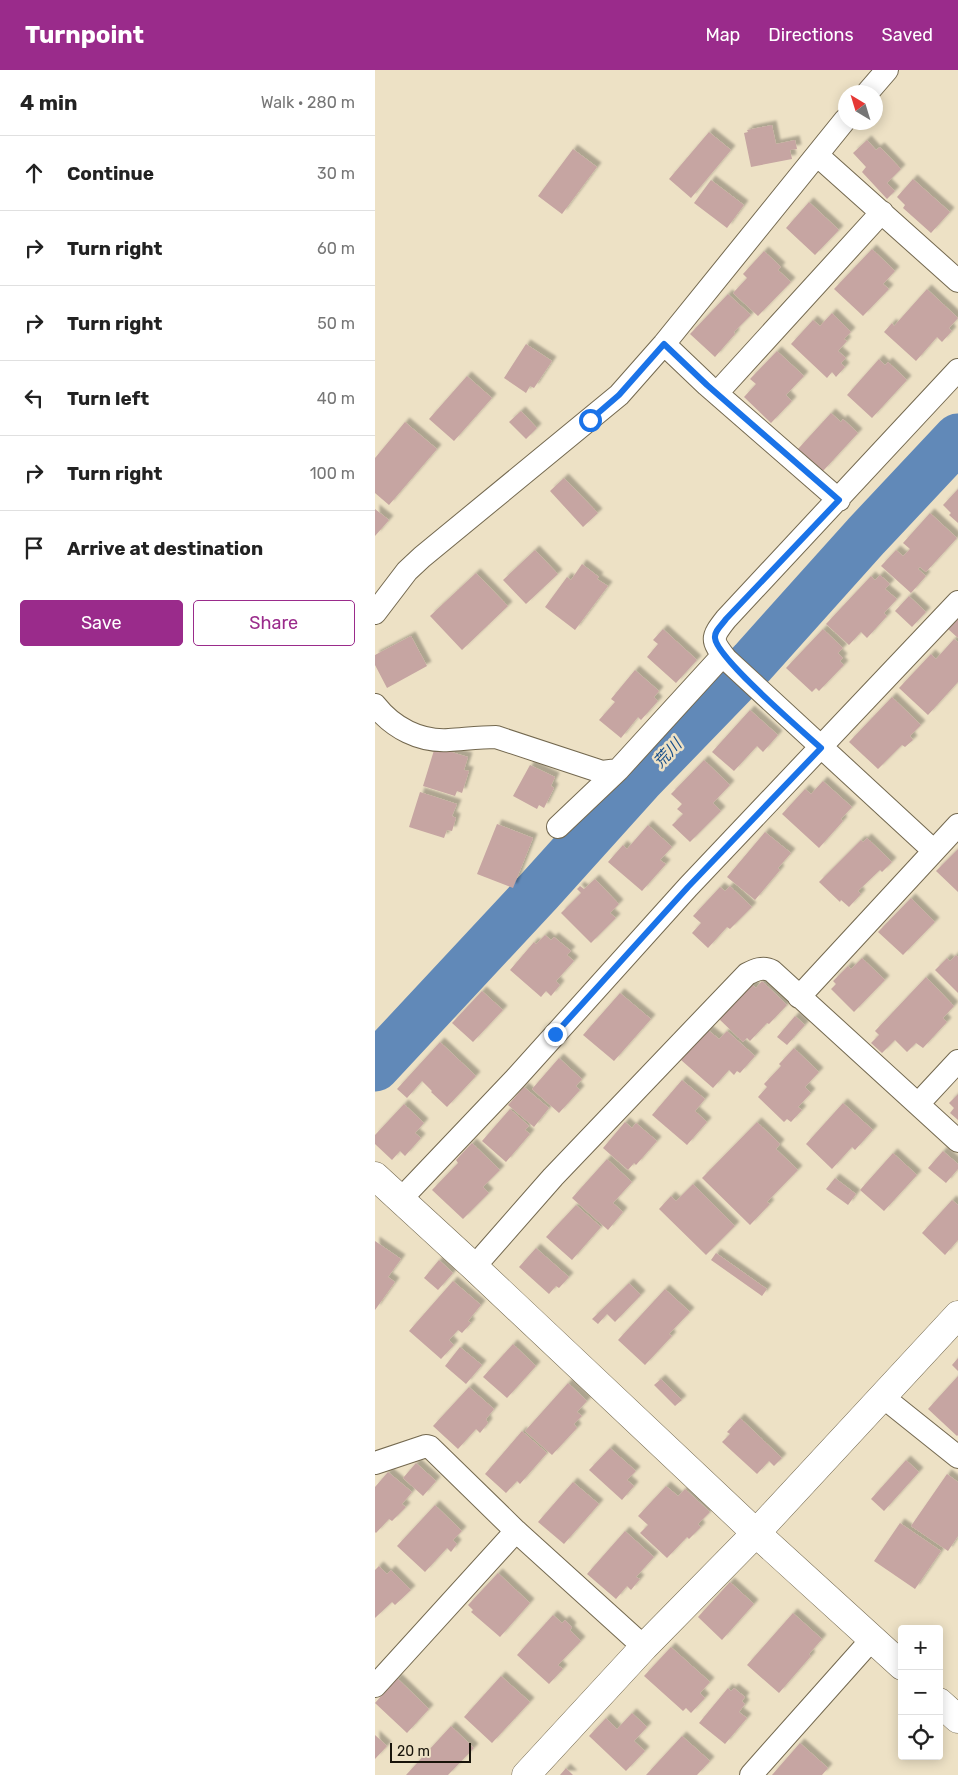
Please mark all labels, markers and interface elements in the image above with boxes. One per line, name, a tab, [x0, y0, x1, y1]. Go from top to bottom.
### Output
text: Turnpoint	[25, 21, 144, 49]
text: Map	[705, 24, 740, 46]
text: Directions	[768, 24, 854, 46]
text: Saved	[882, 24, 933, 46]
north arrow	[838, 85, 883, 130]
text: 4 min	[20, 90, 78, 115]
text: Walk · 280 m	[261, 93, 355, 112]
icon: ahead	[20, 159, 48, 187]
text: Continue	[67, 162, 154, 185]
text: 30 m	[317, 164, 355, 183]
icon: right	[20, 234, 48, 262]
text: Turn right	[67, 237, 162, 260]
text: 60 m	[317, 239, 355, 258]
icon: right	[20, 309, 48, 337]
text: Turn right	[67, 312, 162, 335]
text: 50 m	[317, 314, 355, 333]
icon: left	[20, 384, 48, 412]
text: Turn left	[67, 387, 149, 410]
text: 40 m	[317, 389, 355, 408]
route start	[579, 409, 602, 432]
icon: right	[20, 459, 48, 487]
text: Turn right	[67, 462, 162, 485]
text: 100 m	[310, 464, 355, 483]
icon: arrive	[20, 534, 48, 562]
text: Arrive at destination	[67, 537, 263, 560]
button: Save	[20, 600, 183, 646]
button: Share	[193, 600, 355, 646]
water label: 荒川	[650, 734, 687, 772]
route end	[544, 1023, 567, 1046]
map controls	[898, 1625, 943, 1760]
button: +	[898, 1625, 943, 1670]
button: −	[898, 1670, 943, 1715]
button: locate	[898, 1715, 943, 1760]
scale bar	[390, 1740, 471, 1763]
text: 20 m	[397, 1743, 430, 1760]

